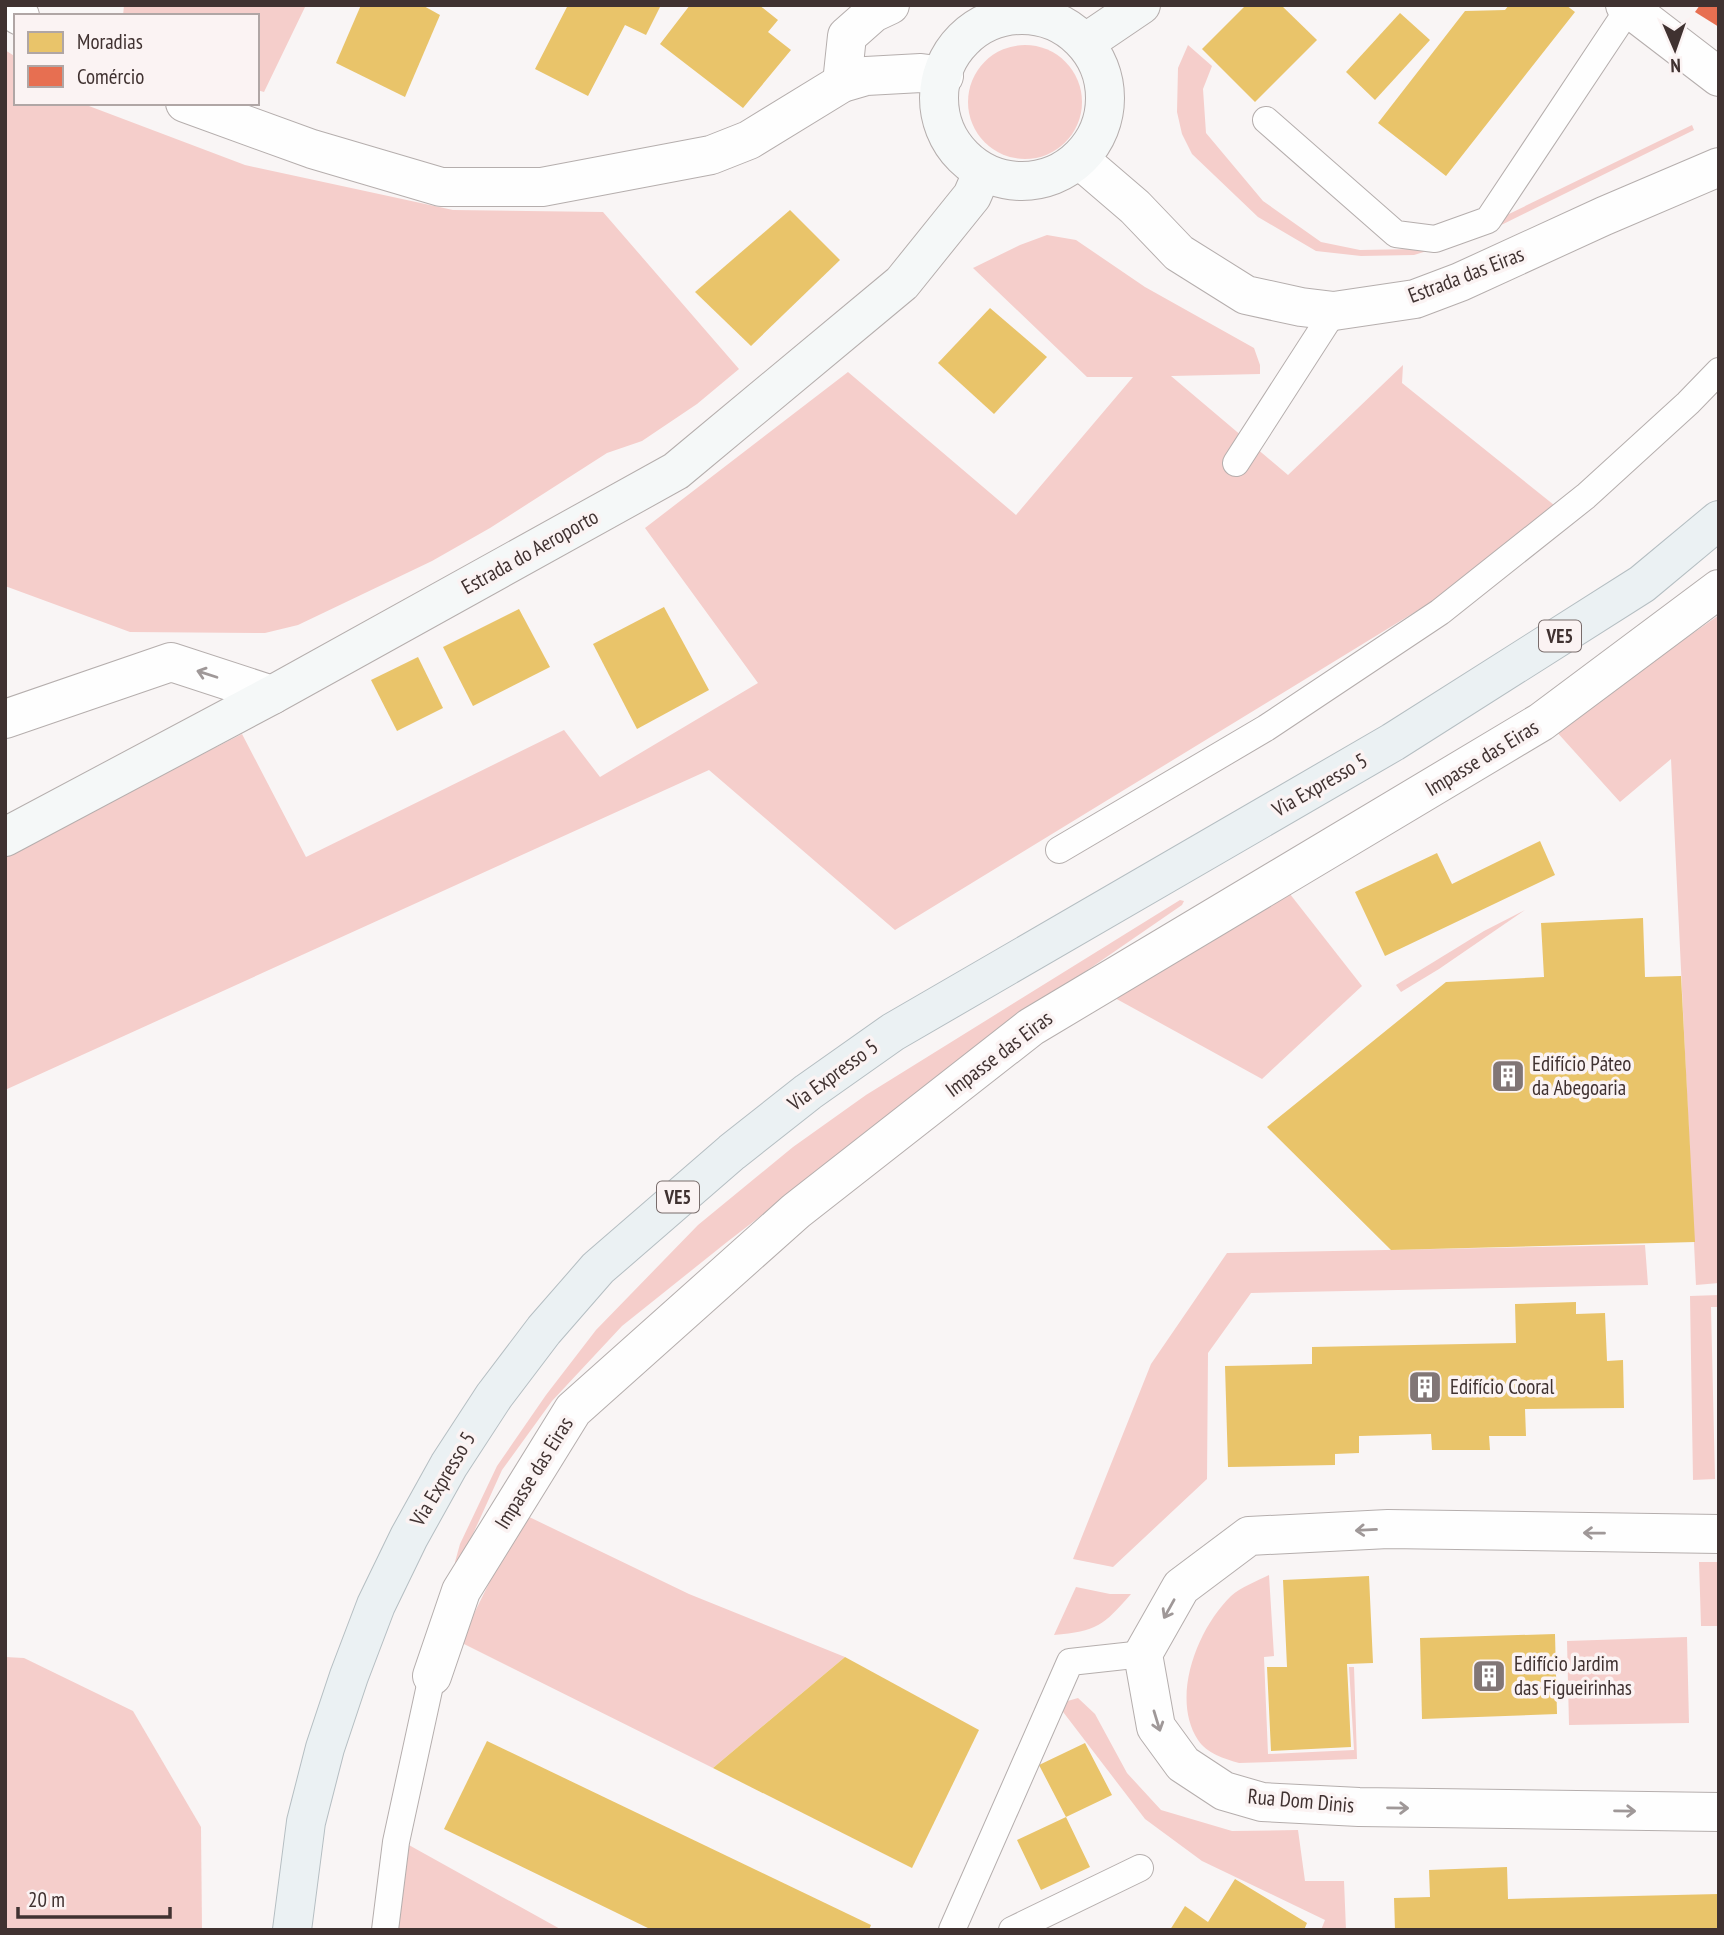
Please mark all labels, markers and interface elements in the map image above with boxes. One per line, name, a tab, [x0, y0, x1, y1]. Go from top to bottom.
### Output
legend	[14, 14, 259, 105]
north arrow	[1640, 14, 1710, 84]
text: Moradias	[77, 28, 143, 55]
text: N	[1670, 54, 1681, 78]
text: Comércio	[77, 63, 144, 90]
street label: Estrada das Eiras	[1404, 240, 1528, 309]
street label: Estrada do Aeroporto	[457, 503, 603, 600]
road number: VE5	[1539, 621, 1581, 652]
one-way arrow	[196, 667, 218, 680]
street label: Impasse das Eiras	[1420, 713, 1543, 802]
street label: Via Expresso 5	[1266, 746, 1372, 823]
street label: Impasse das Eiras	[940, 1005, 1058, 1103]
street label: Via Expresso 5	[781, 1033, 883, 1117]
place label: Edifício Páteo da Abegoaria	[1532, 1050, 1631, 1101]
building icon: Edifício Páteo da Abegoaria	[1489, 1057, 1527, 1095]
road number: VE5	[657, 1182, 699, 1212]
building icon: Edifício Cooral	[1406, 1368, 1444, 1406]
place label: Edifício Cooral	[1450, 1373, 1554, 1400]
street label: Impasse das Eiras	[488, 1412, 579, 1534]
street label: Via Expresso 5	[403, 1427, 481, 1532]
one-way arrow	[1355, 1524, 1378, 1537]
one-way arrow	[1582, 1526, 1605, 1540]
one-way arrow	[1162, 1598, 1176, 1618]
place label: Edifício Jardim das Figueirinhas	[1514, 1650, 1632, 1701]
building icon: Edifício Jardim das Figueirinhas	[1470, 1657, 1508, 1695]
one-way arrow	[1151, 1709, 1164, 1731]
street label: Rua Dom Dinis	[1247, 1782, 1355, 1819]
one-way arrow	[1386, 1801, 1409, 1815]
one-way arrow	[1614, 1804, 1637, 1818]
scale bar	[18, 1876, 170, 1920]
text: 20 m	[28, 1886, 65, 1913]

